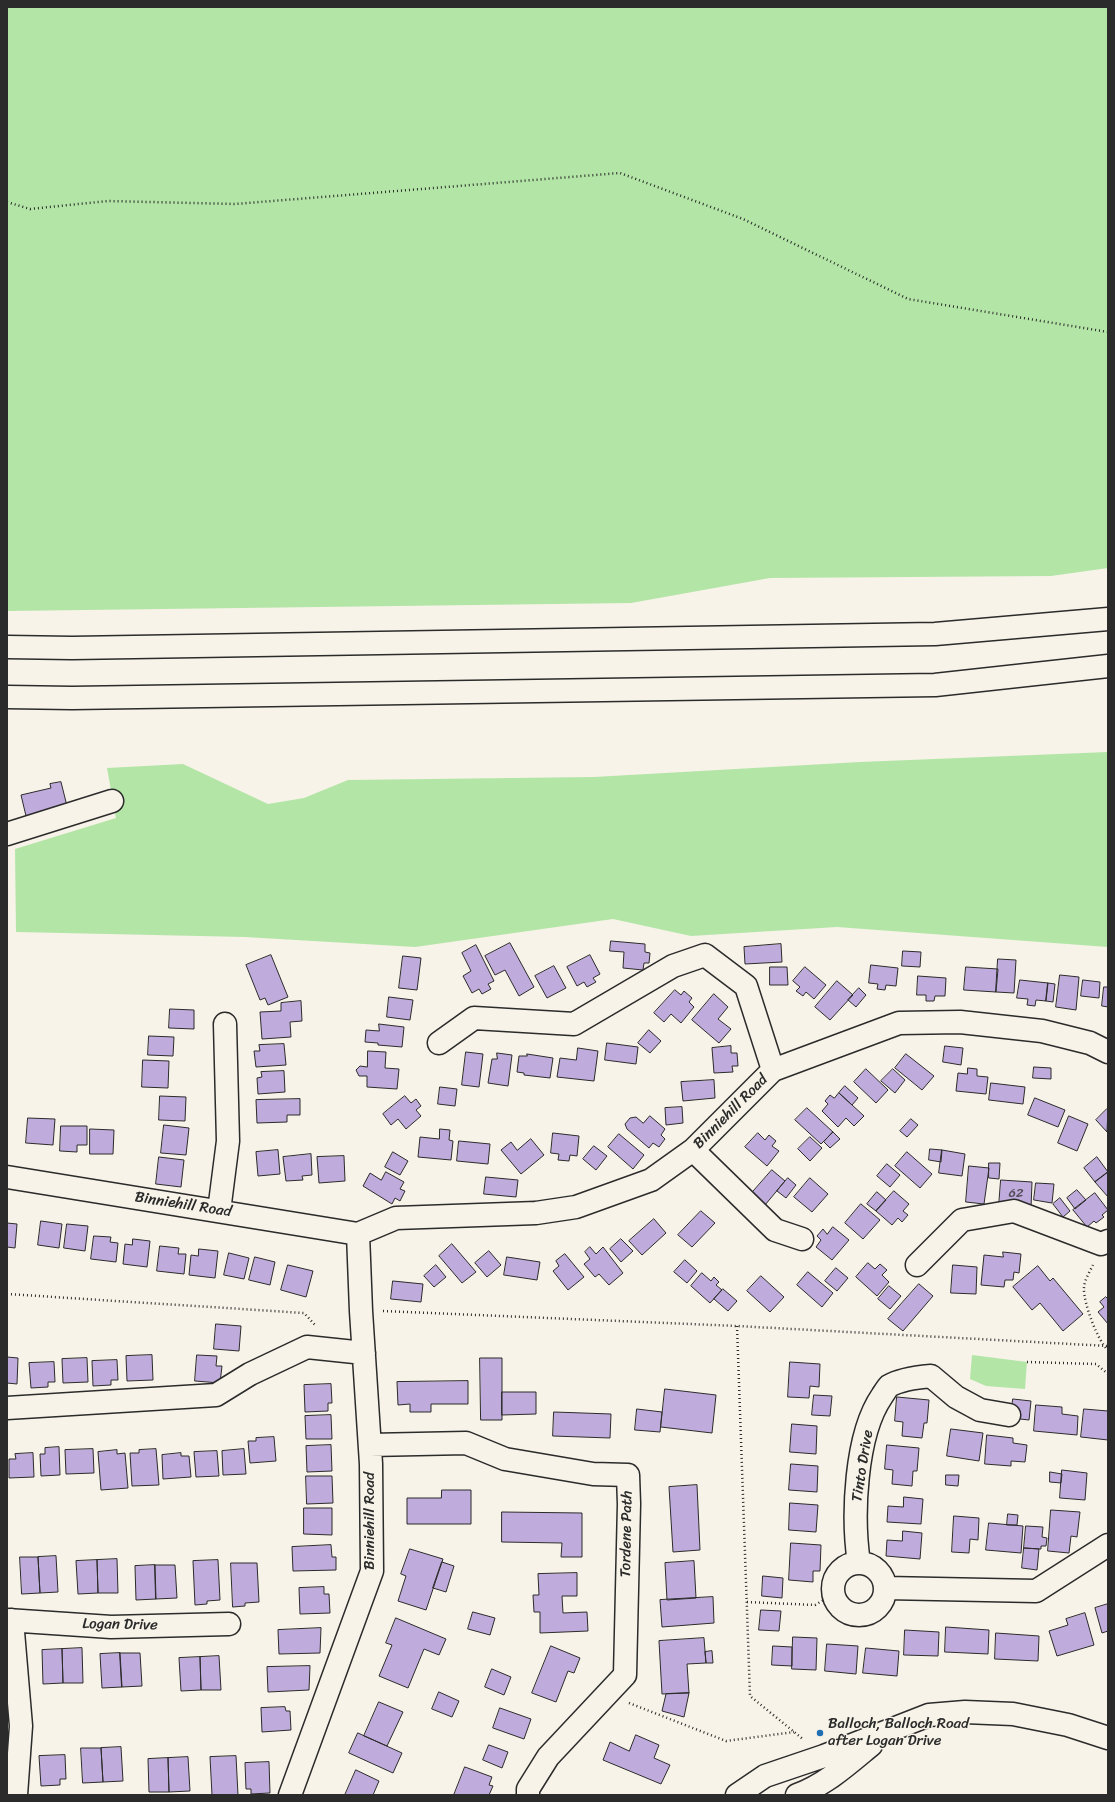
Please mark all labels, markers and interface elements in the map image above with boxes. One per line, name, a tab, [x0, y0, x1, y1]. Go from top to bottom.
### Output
street label: Binniehill Road	[690, 1071, 772, 1153]
house number: 62	[1009, 1186, 1023, 1202]
street label: Binniehill Road	[133, 1188, 233, 1222]
street label: Tinto Drive	[848, 1429, 878, 1503]
street label: Binniehill Road	[361, 1472, 379, 1570]
street label: Tordene Path	[617, 1490, 637, 1578]
street label: Logan Drive	[82, 1615, 158, 1635]
place label: Balloch, Balloch Road after Logan Drive	[828, 1715, 969, 1750]
marker: Balloch, Balloch Road after Logan Drive	[815, 1728, 825, 1738]

